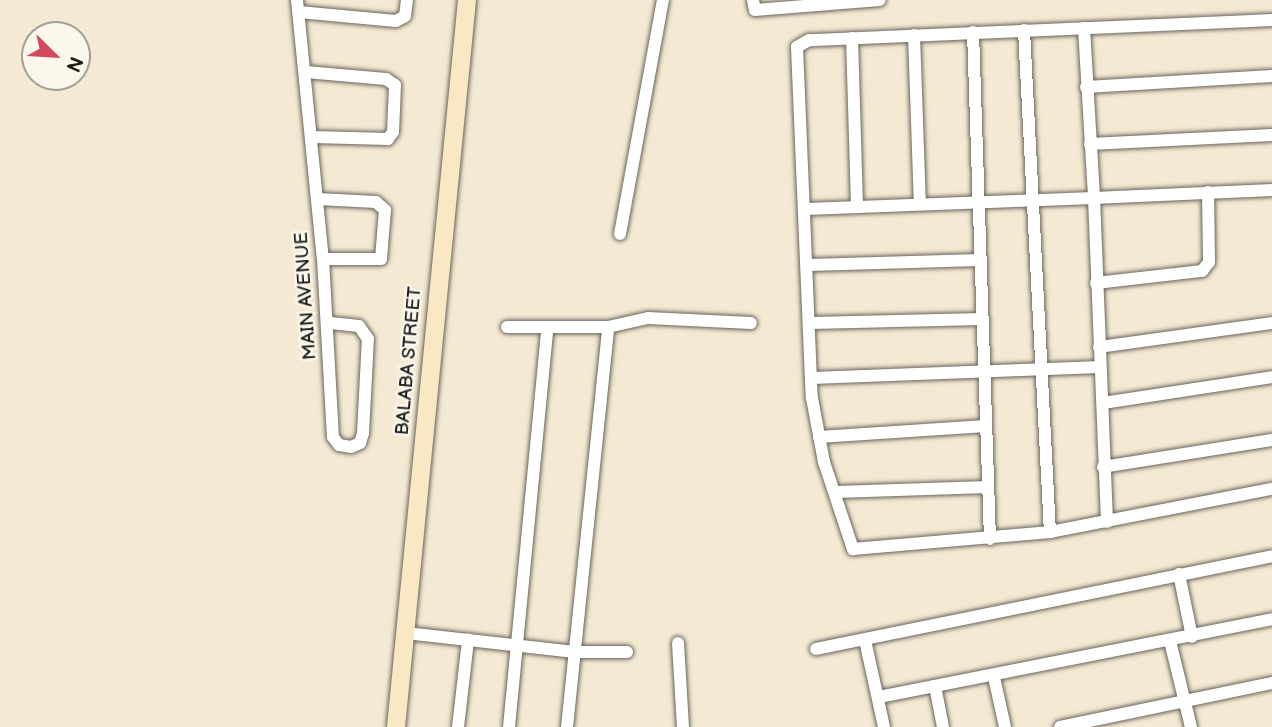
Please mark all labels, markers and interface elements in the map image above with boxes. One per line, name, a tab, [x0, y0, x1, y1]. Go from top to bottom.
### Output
north arrow	[21, 21, 91, 91]
text: N	[60, 53, 87, 75]
street label: MAIN AVENUE	[290, 231, 322, 361]
street label: BALABA STREET	[391, 286, 427, 436]

